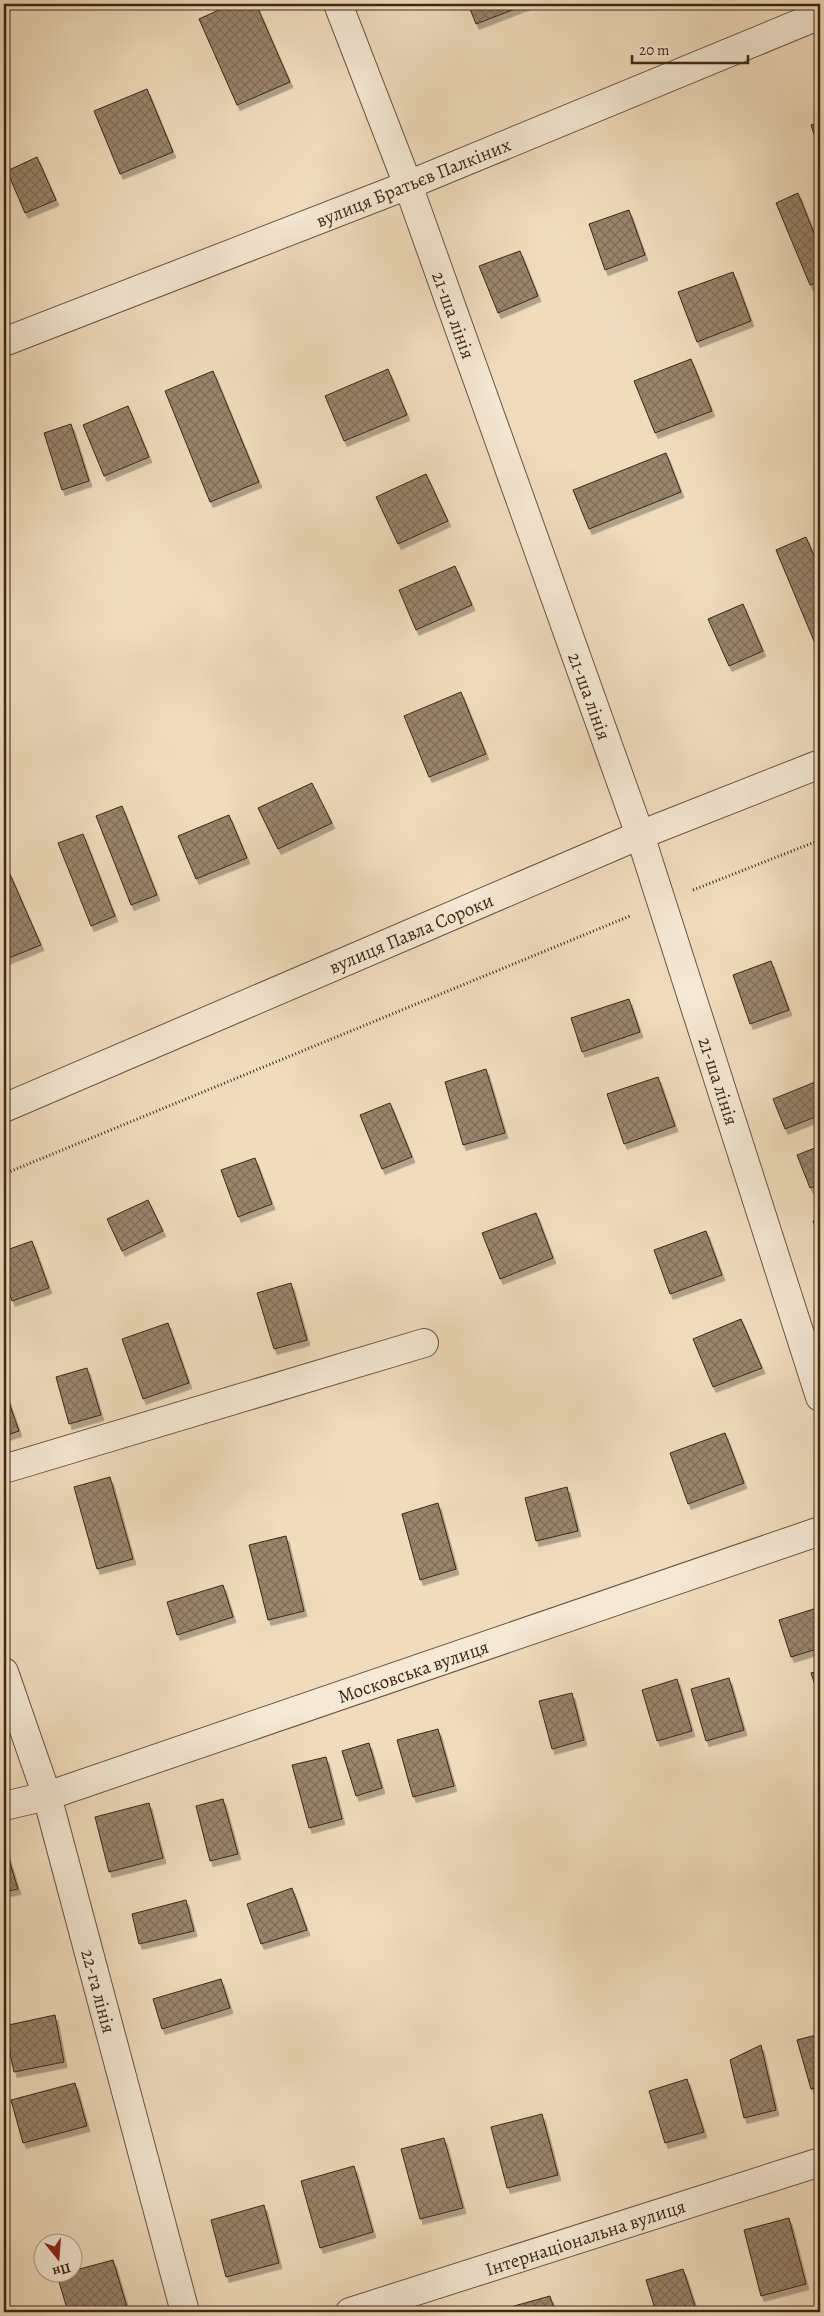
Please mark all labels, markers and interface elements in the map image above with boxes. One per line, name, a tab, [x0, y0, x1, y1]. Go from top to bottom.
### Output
scale bar	[632, 32, 748, 64]
text: 20 m	[639, 40, 670, 60]
street label: вулиця Братьєв Палкіних	[312, 132, 515, 234]
street label: 21-ша лінія	[425, 268, 481, 363]
street label: 21-ша лінія	[561, 649, 617, 744]
street label: вулиця Павла Сороки	[325, 888, 498, 980]
street label: 21-ша лінія	[692, 1034, 745, 1129]
street label: Московська вулиця	[334, 1634, 492, 1710]
street label: 22-га лінія	[74, 1946, 122, 2036]
street label: Інтернаціональна вулиця	[482, 2193, 689, 2283]
north arrow	[32, 2234, 82, 2284]
text: Пн	[50, 2258, 73, 2282]

